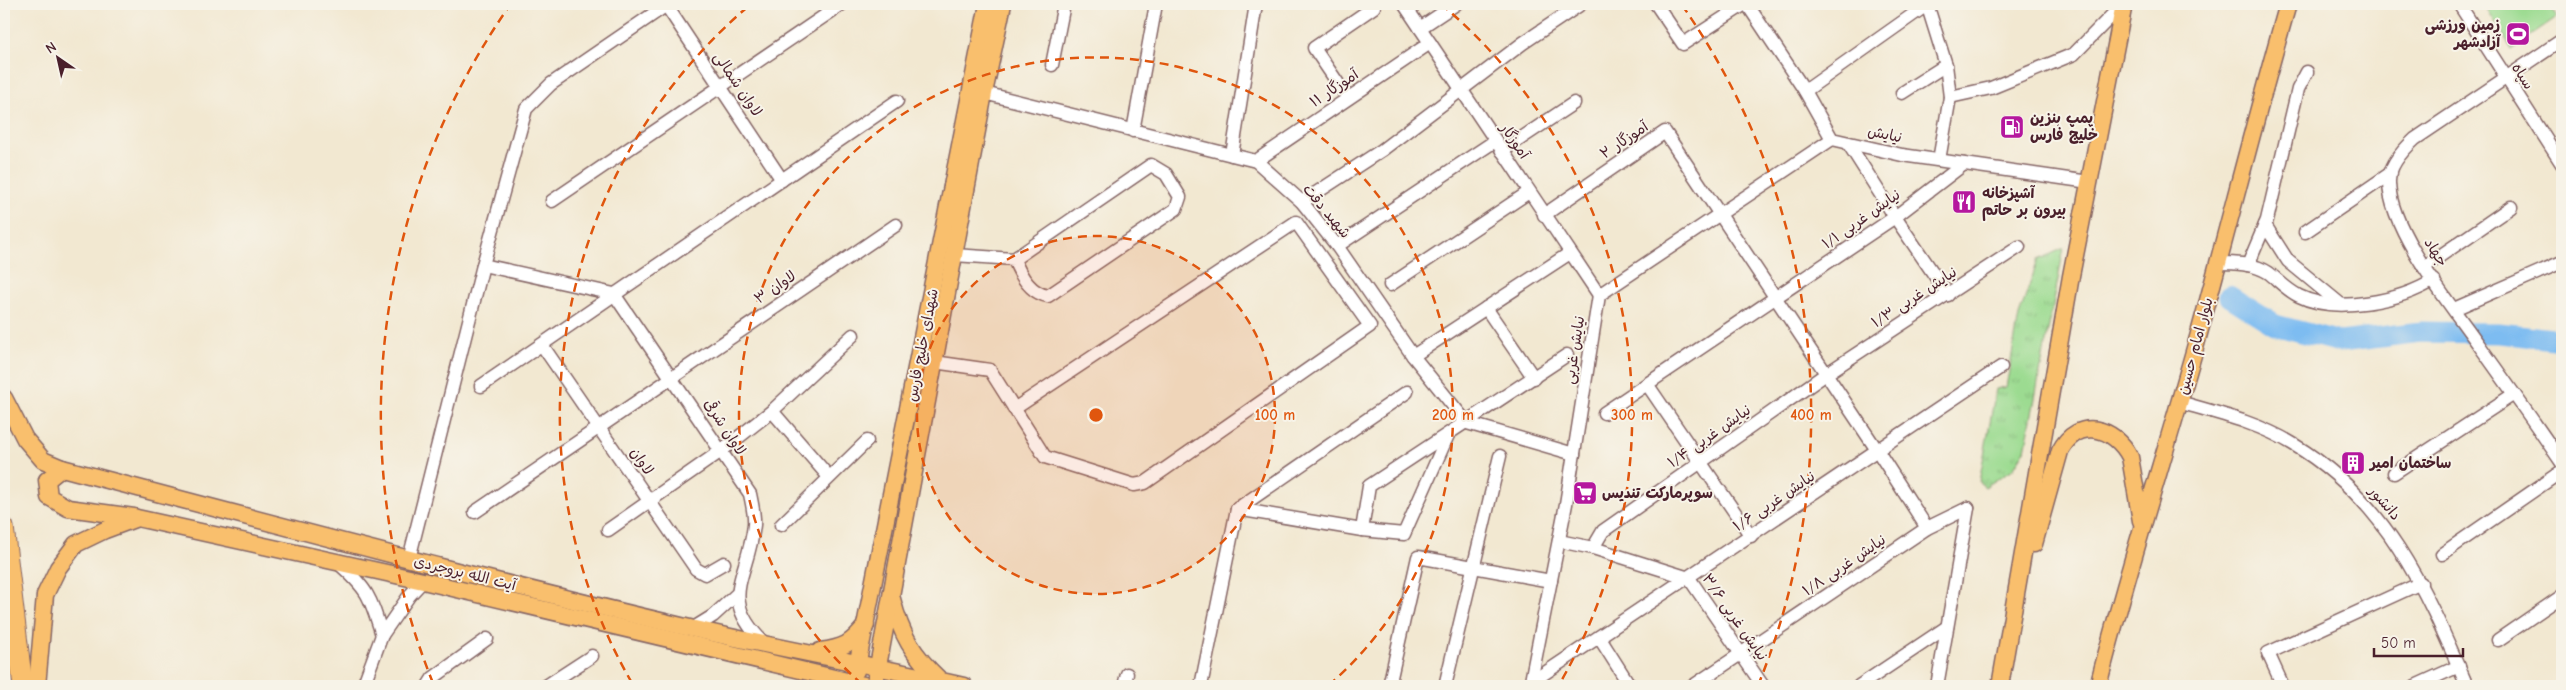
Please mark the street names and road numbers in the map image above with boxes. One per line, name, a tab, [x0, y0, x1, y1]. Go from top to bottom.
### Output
street label: لاوان شمالی	[709, 48, 766, 120]
street label: سپاه	[2507, 59, 2538, 93]
street label: آموزگار ۱۱	[1306, 64, 1363, 111]
street label: آموزگار ۲	[1596, 117, 1653, 163]
street label: آموزگار	[1496, 119, 1534, 163]
street label: نیایش	[1866, 122, 1904, 146]
street label: شهید دقت	[1299, 180, 1355, 242]
street label: نیایش غربی ۱/۱	[1818, 185, 1904, 253]
street label: جهاد	[2420, 234, 2452, 270]
street label: نیایش غربی ۱/۳	[1868, 263, 1961, 332]
street label: لاوان ۳	[751, 267, 799, 307]
street label: شهدای خلیج فارس	[902, 287, 943, 403]
street label: بلوار امام حسین	[2173, 295, 2219, 397]
street label: نیایش غربی	[1560, 314, 1589, 386]
street label: لاوان شرقی	[700, 394, 752, 459]
street label: نیایش غربی ۱/۴	[1664, 401, 1755, 472]
street label: لاوان	[626, 444, 658, 478]
street label: نیایش غربی ۱/۶	[1730, 467, 1819, 536]
street label: دانشور	[2364, 481, 2405, 525]
street label: نیایش غربی ۱/۸	[1799, 531, 1890, 600]
street label: آیت الله بروجردی	[412, 552, 519, 595]
street label: نیایش غربی ۳/۶	[1698, 570, 1772, 665]

